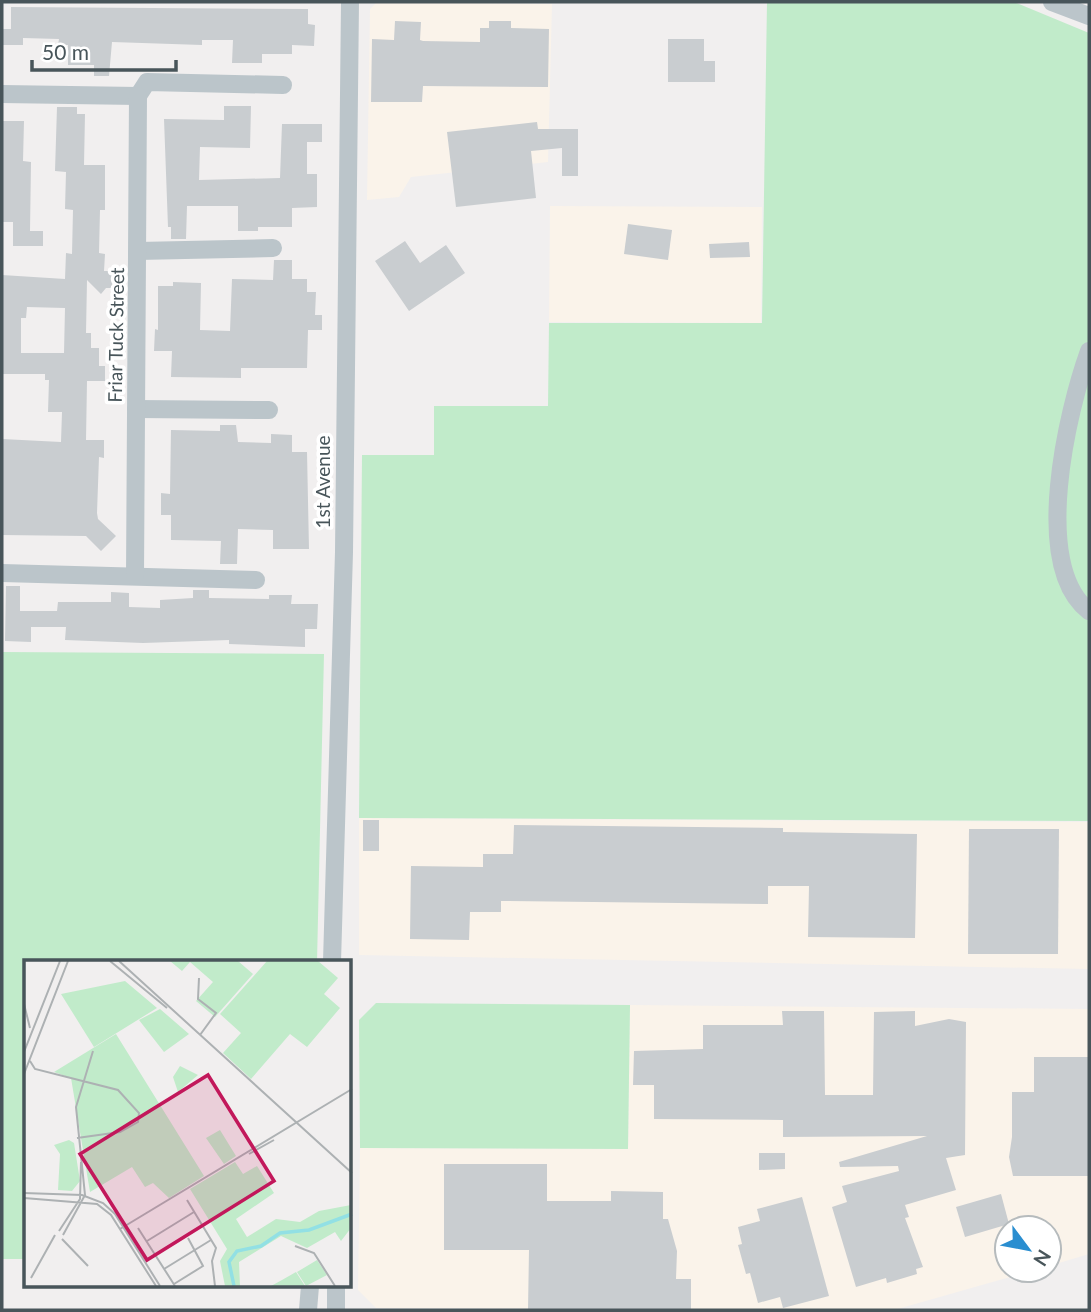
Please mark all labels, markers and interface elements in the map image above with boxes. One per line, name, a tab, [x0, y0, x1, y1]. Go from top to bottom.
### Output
scale bar	[32, 28, 175, 72]
text: 50 m	[42, 39, 89, 64]
street label: Friar Tuck Street	[103, 267, 128, 403]
street label: 1st Avenue	[311, 435, 334, 529]
inset map	[24, 960, 352, 1288]
north arrow	[993, 1214, 1063, 1284]
text: N	[1029, 1246, 1056, 1271]

